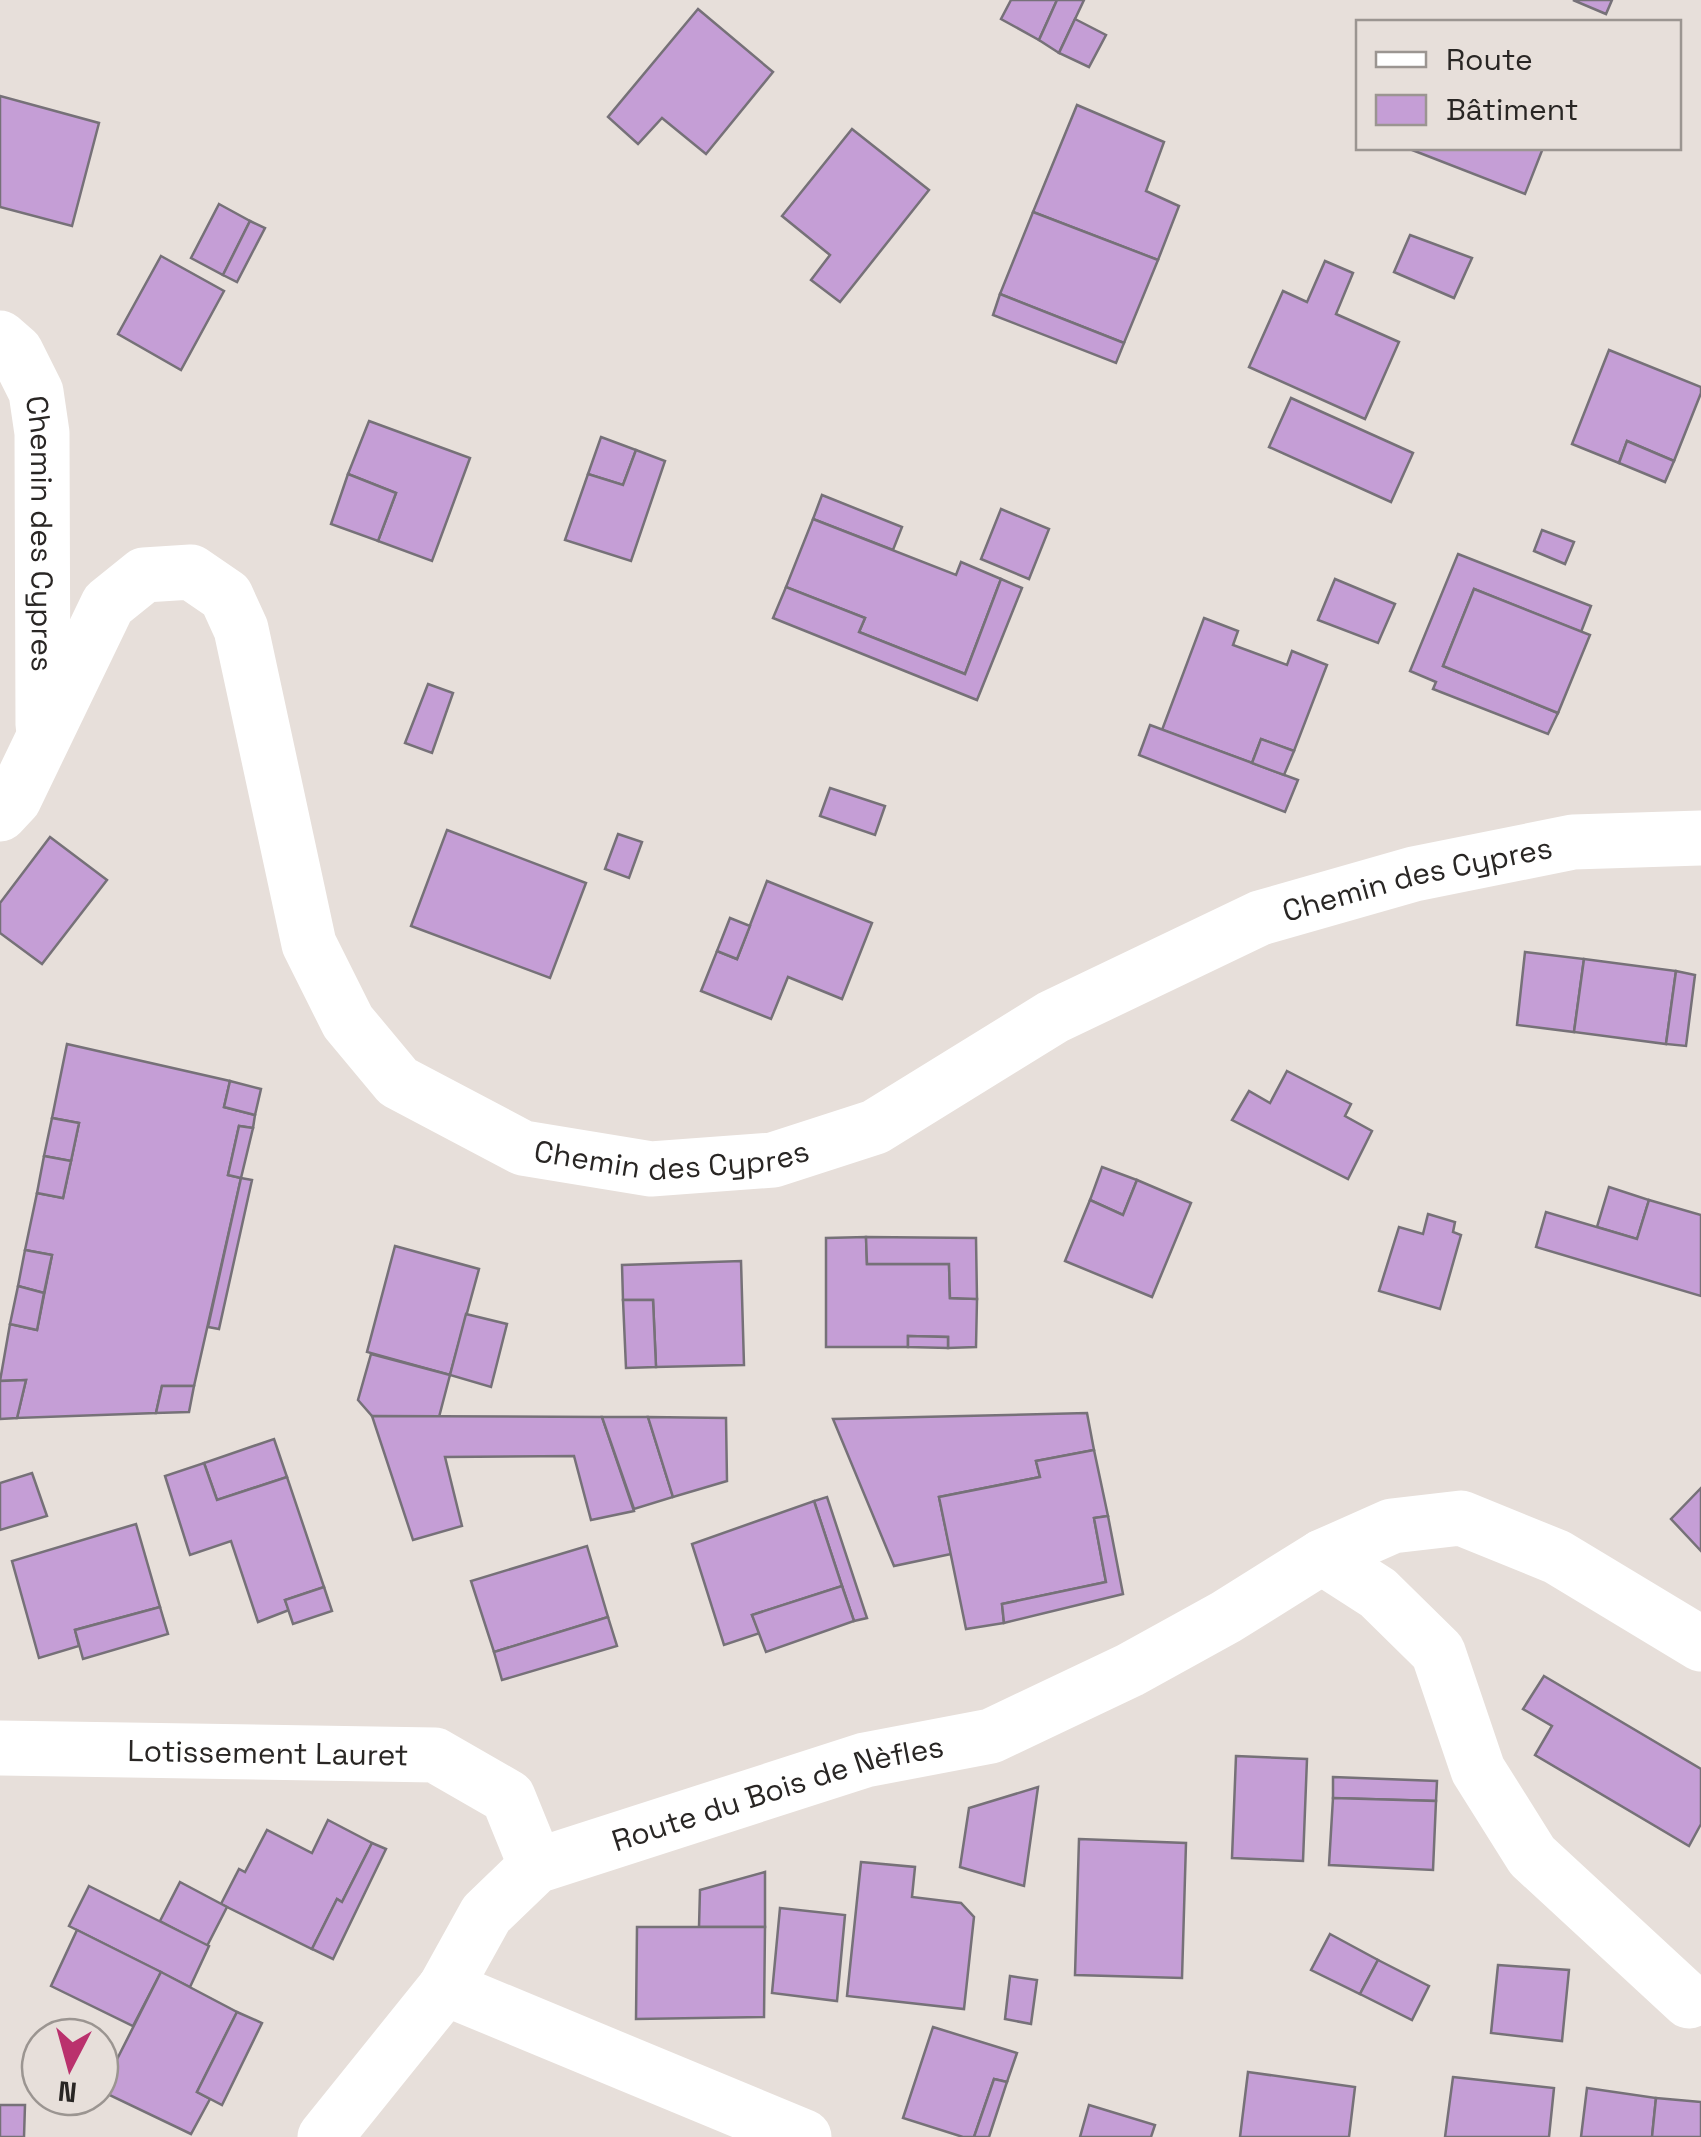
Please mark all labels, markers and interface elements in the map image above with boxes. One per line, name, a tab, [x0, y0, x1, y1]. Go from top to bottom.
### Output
legend	[1356, 20, 1681, 150]
text: Route	[1446, 40, 1533, 79]
text: Bâtiment	[1446, 90, 1579, 129]
street label: Chemin des Cypres	[17, 393, 62, 672]
street label: Chemin des Cypres	[1278, 827, 1555, 930]
street label: Chemin des Cypres	[531, 1130, 814, 1189]
street label: Route du Bois de Nèfles	[607, 1726, 947, 1860]
street label: Lotissement Lauret	[127, 1731, 409, 1774]
north arrow	[20, 2017, 120, 2117]
text: N	[56, 2073, 79, 2111]

